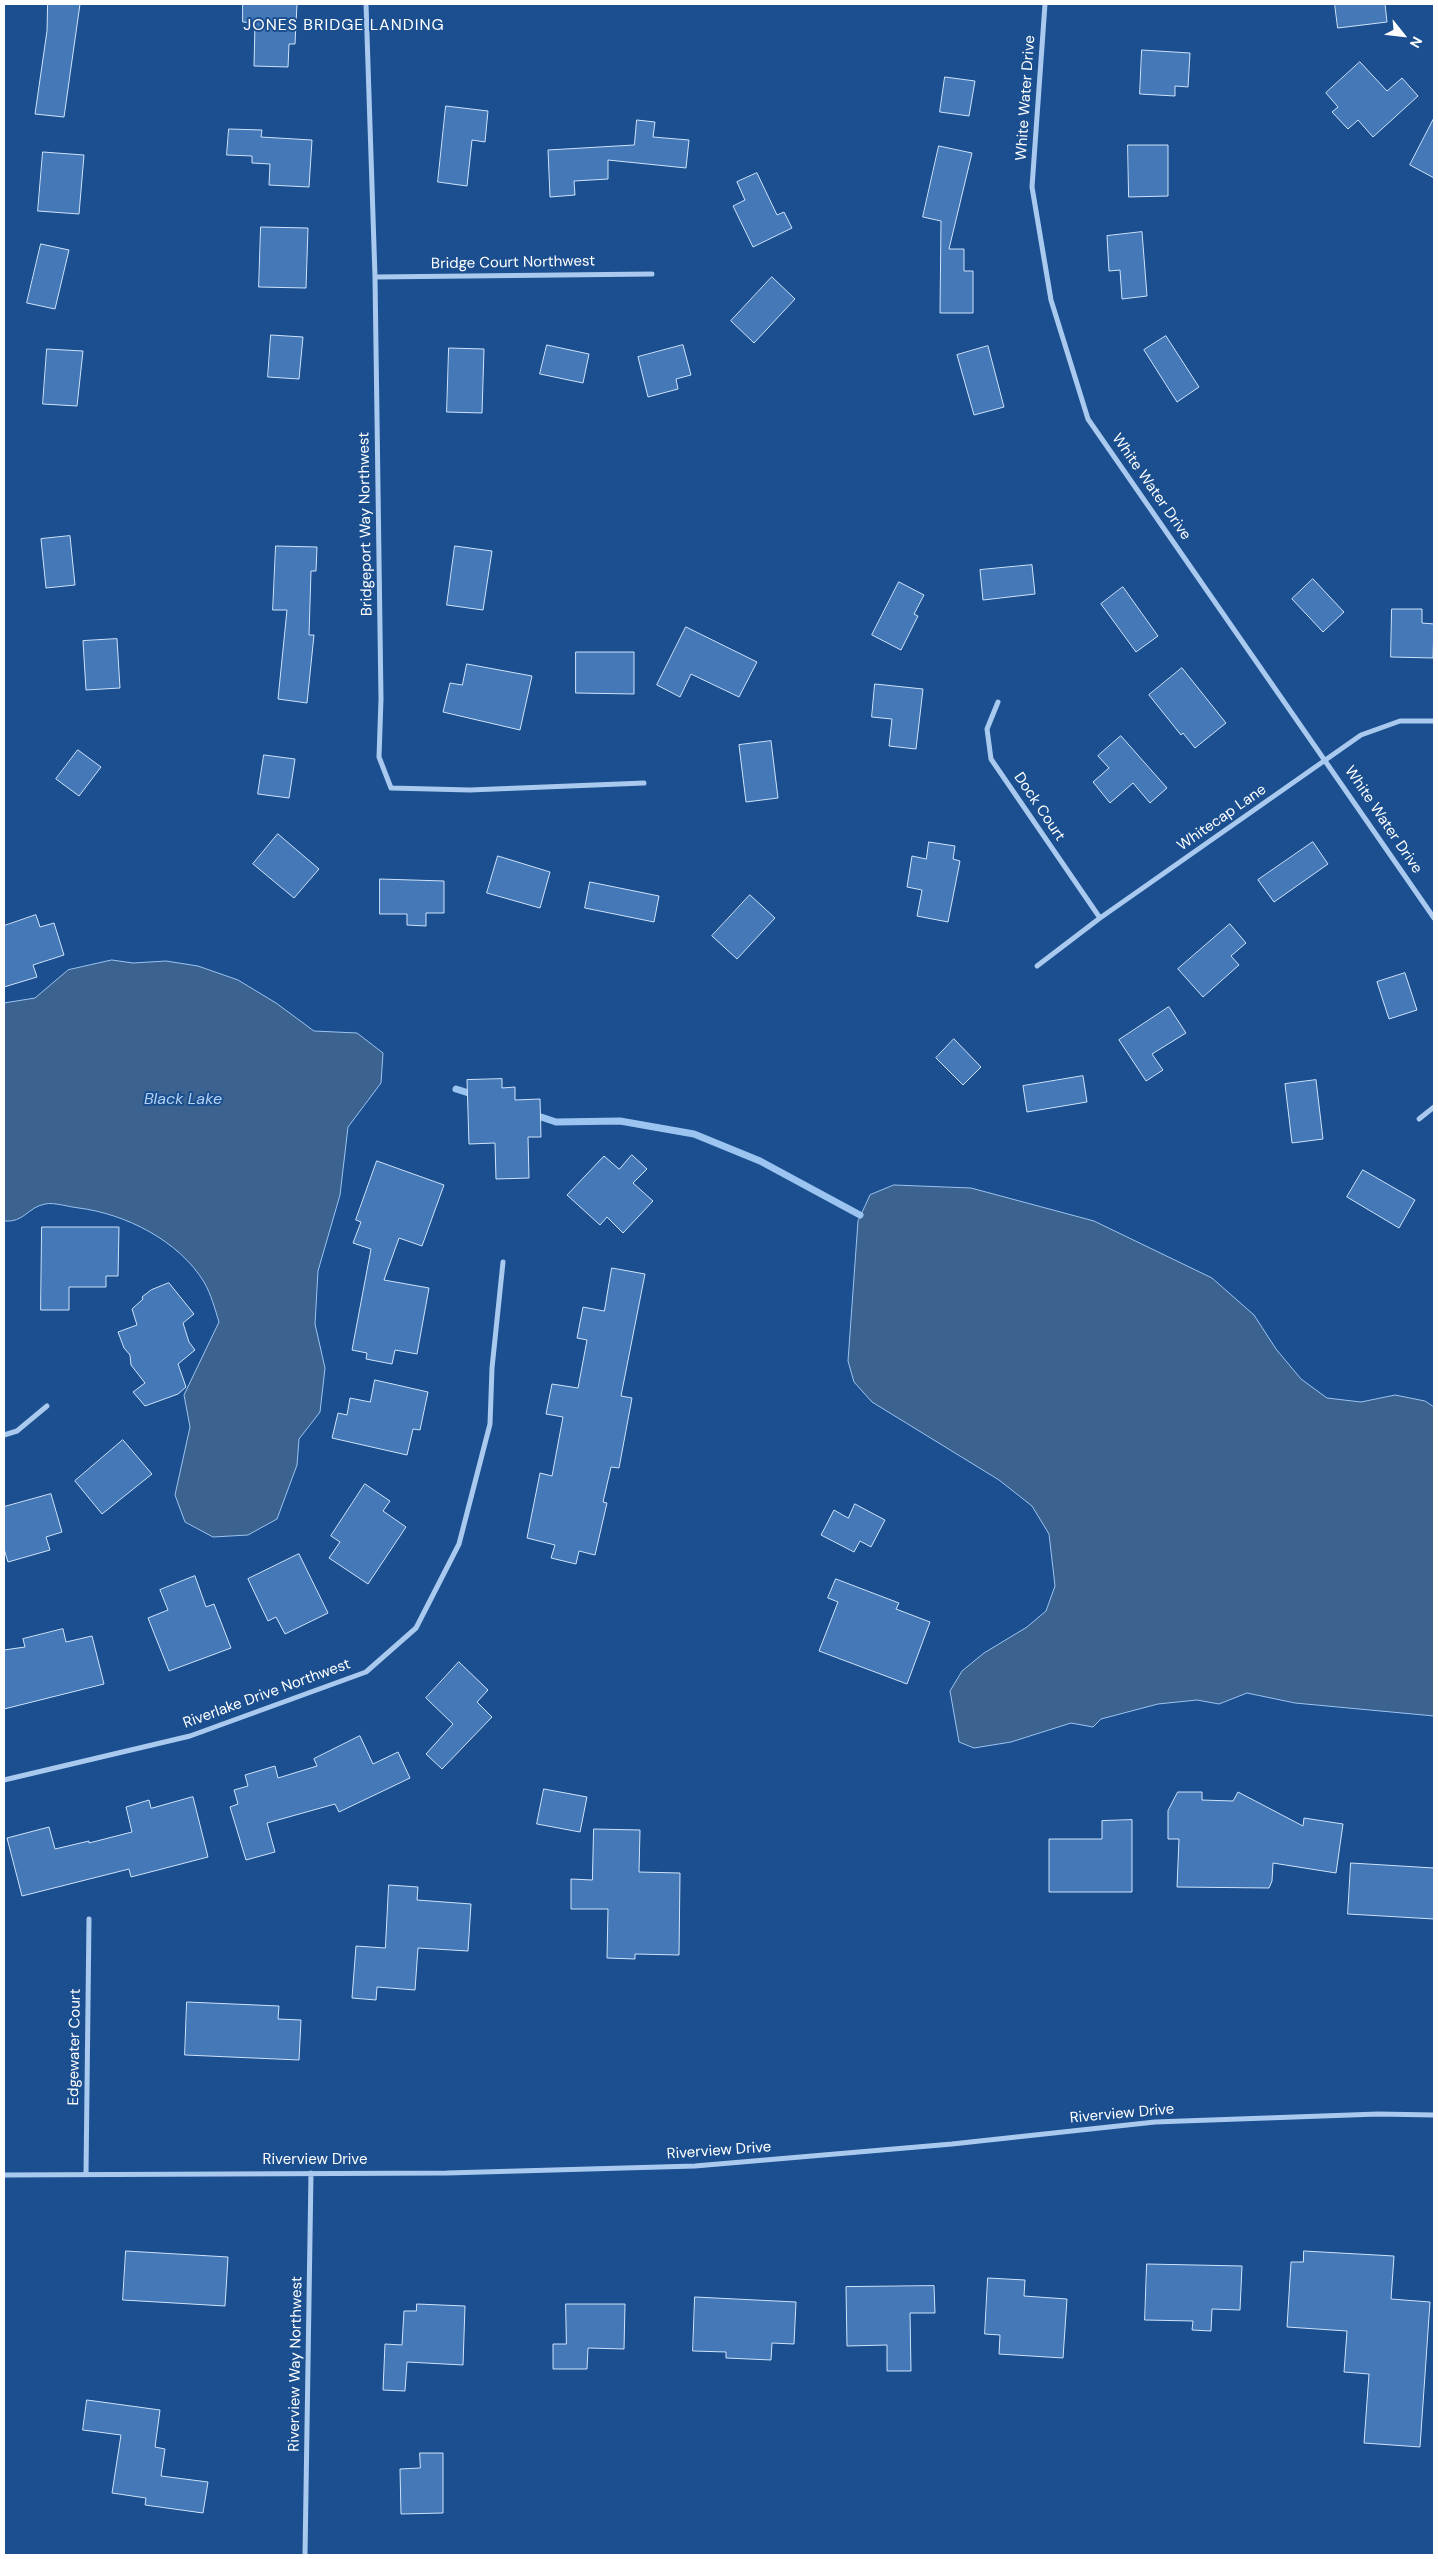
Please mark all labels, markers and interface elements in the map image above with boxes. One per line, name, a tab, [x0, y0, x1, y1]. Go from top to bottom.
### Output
north arrow	[1378, 10, 1428, 60]
district label: JONES BRIDGE LANDING	[241, 16, 447, 36]
text: N	[1406, 33, 1426, 51]
street label: White Water Drive	[1013, 35, 1039, 161]
street label: Bridge Court Northwest	[431, 253, 595, 273]
street label: White Water Drive	[1108, 430, 1194, 544]
street label: Bridgeport Way Northwest	[355, 432, 377, 616]
street label: White Water Drive	[1340, 763, 1426, 877]
street label: Dock Court	[1009, 769, 1069, 845]
street label: Whitecap Lane	[1174, 781, 1270, 855]
water label: Black Lake	[144, 1090, 222, 1110]
street label: Riverlake Drive Northwest	[181, 1655, 353, 1733]
street label: Edgewater Court	[65, 1989, 85, 2105]
street label: Riverview Drive	[1069, 2100, 1175, 2128]
street label: Riverview Drive	[666, 2138, 772, 2164]
street label: Riverview Drive	[263, 2151, 367, 2169]
street label: Riverview Way Northwest	[285, 2276, 307, 2452]

